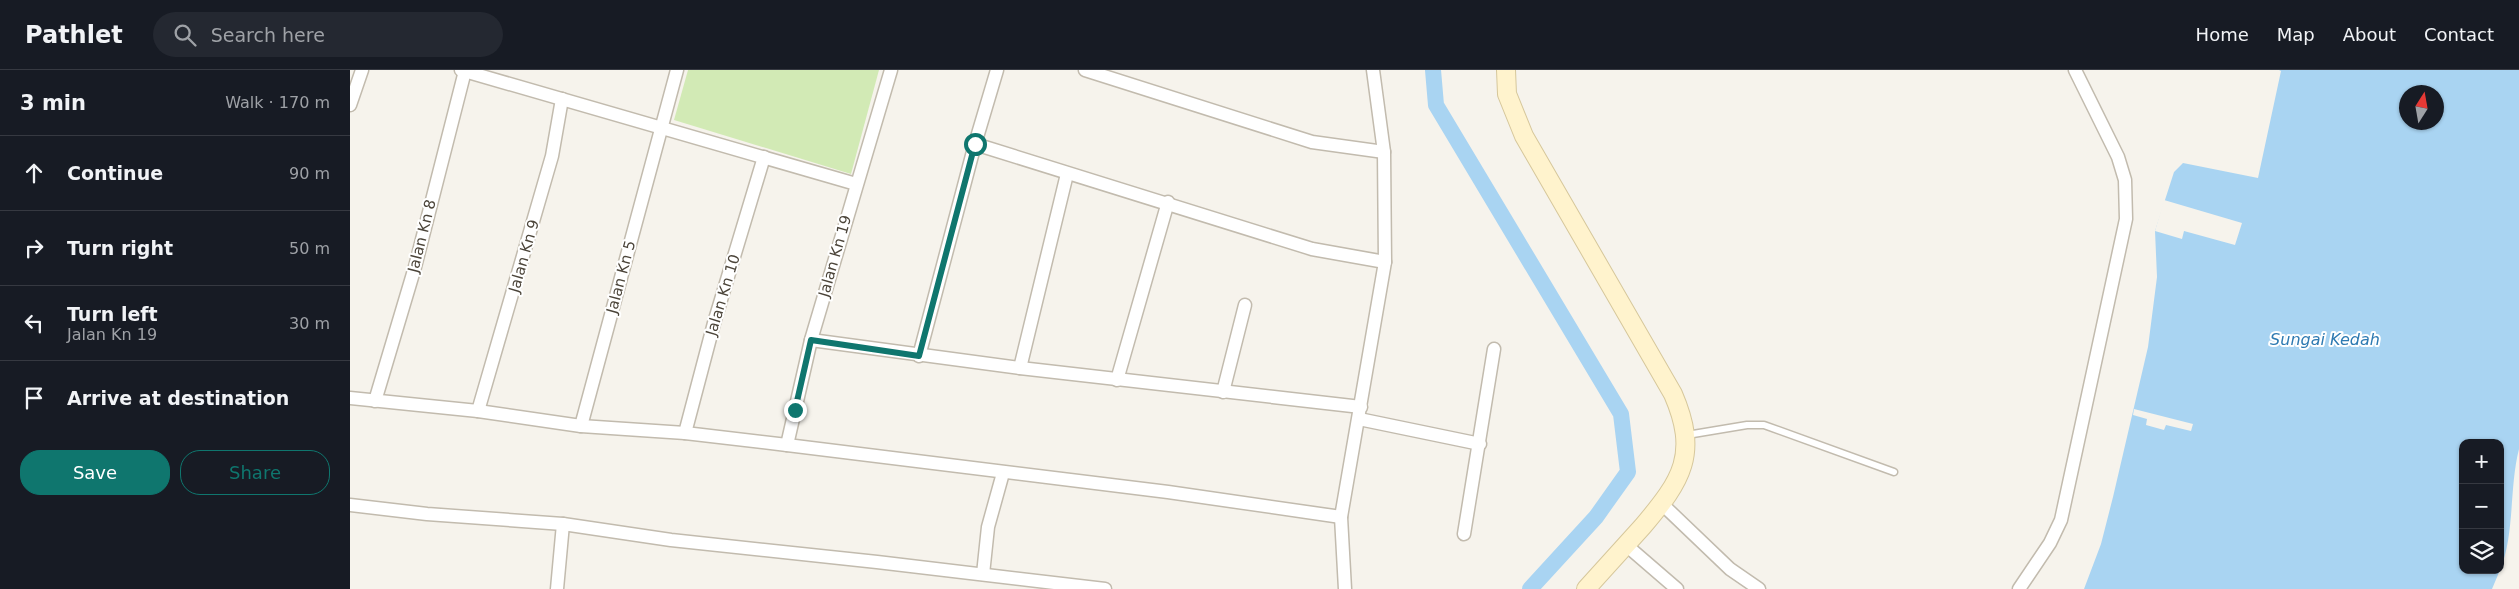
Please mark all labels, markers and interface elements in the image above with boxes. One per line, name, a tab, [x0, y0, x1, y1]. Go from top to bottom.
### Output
search box	[153, 12, 503, 57]
text: Pathlet	[25, 21, 123, 49]
icon: search	[171, 21, 199, 49]
text: Search here	[211, 24, 325, 46]
text: Home	[2196, 24, 2249, 45]
text: Map	[2277, 24, 2315, 45]
text: About	[2343, 24, 2396, 45]
text: Contact	[2424, 24, 2494, 45]
north arrow	[2399, 85, 2444, 130]
text: 3 min	[20, 91, 86, 115]
text: Walk · 170 m	[225, 93, 330, 112]
route start	[964, 133, 987, 156]
icon: ahead	[20, 159, 48, 187]
text: Continue	[67, 162, 163, 184]
text: 90 m	[289, 164, 330, 183]
street label: Jalan Kn 8	[404, 197, 440, 275]
street label: Jalan Kn 19	[814, 213, 855, 300]
street label: Jalan Kn 9	[505, 218, 543, 295]
icon: right	[20, 234, 48, 262]
text: Turn right	[67, 237, 173, 259]
street label: Jalan Kn 5	[602, 238, 639, 316]
text: 50 m	[289, 239, 330, 258]
street label: Jalan Kn 10	[702, 252, 744, 339]
text: Turn left	[67, 303, 158, 325]
icon: left	[20, 309, 48, 337]
text: 30 m	[289, 314, 330, 333]
text: Jalan Kn 19	[67, 325, 157, 344]
water label: Sungai Kedah	[2270, 330, 2380, 349]
icon: arrive	[20, 384, 48, 412]
text: Arrive at destination	[67, 387, 289, 409]
route end	[784, 399, 807, 422]
map controls	[2459, 439, 2504, 574]
button: +	[2459, 439, 2504, 484]
button: Save	[20, 450, 170, 495]
button: Share	[180, 450, 330, 495]
button: −	[2459, 484, 2504, 529]
button: layers	[2459, 529, 2504, 574]

